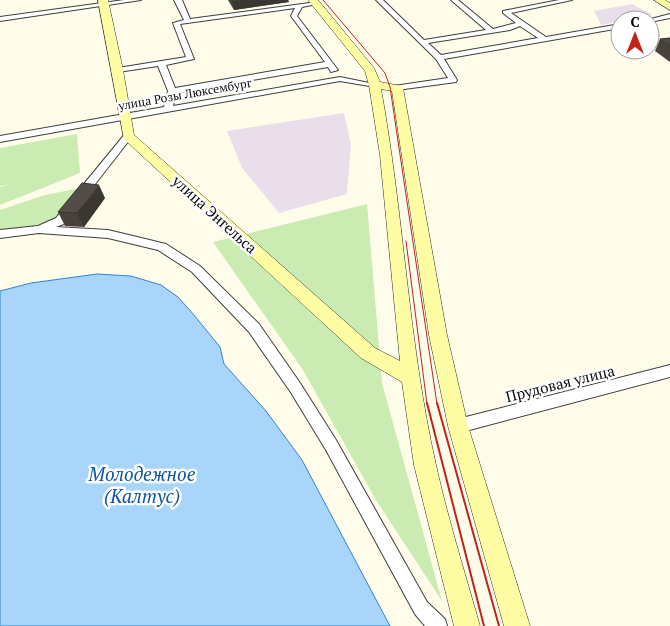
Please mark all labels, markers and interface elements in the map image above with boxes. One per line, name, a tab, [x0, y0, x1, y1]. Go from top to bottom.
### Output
north arrow	[610, 10, 660, 60]
text: С	[630, 12, 640, 31]
street label: улица Розы Люксембург	[116, 75, 253, 113]
street label: улица Энгельса	[168, 170, 262, 258]
street label: Прудовая улица	[503, 360, 617, 406]
water label: Молодежное (Калтус)	[88, 461, 196, 508]

